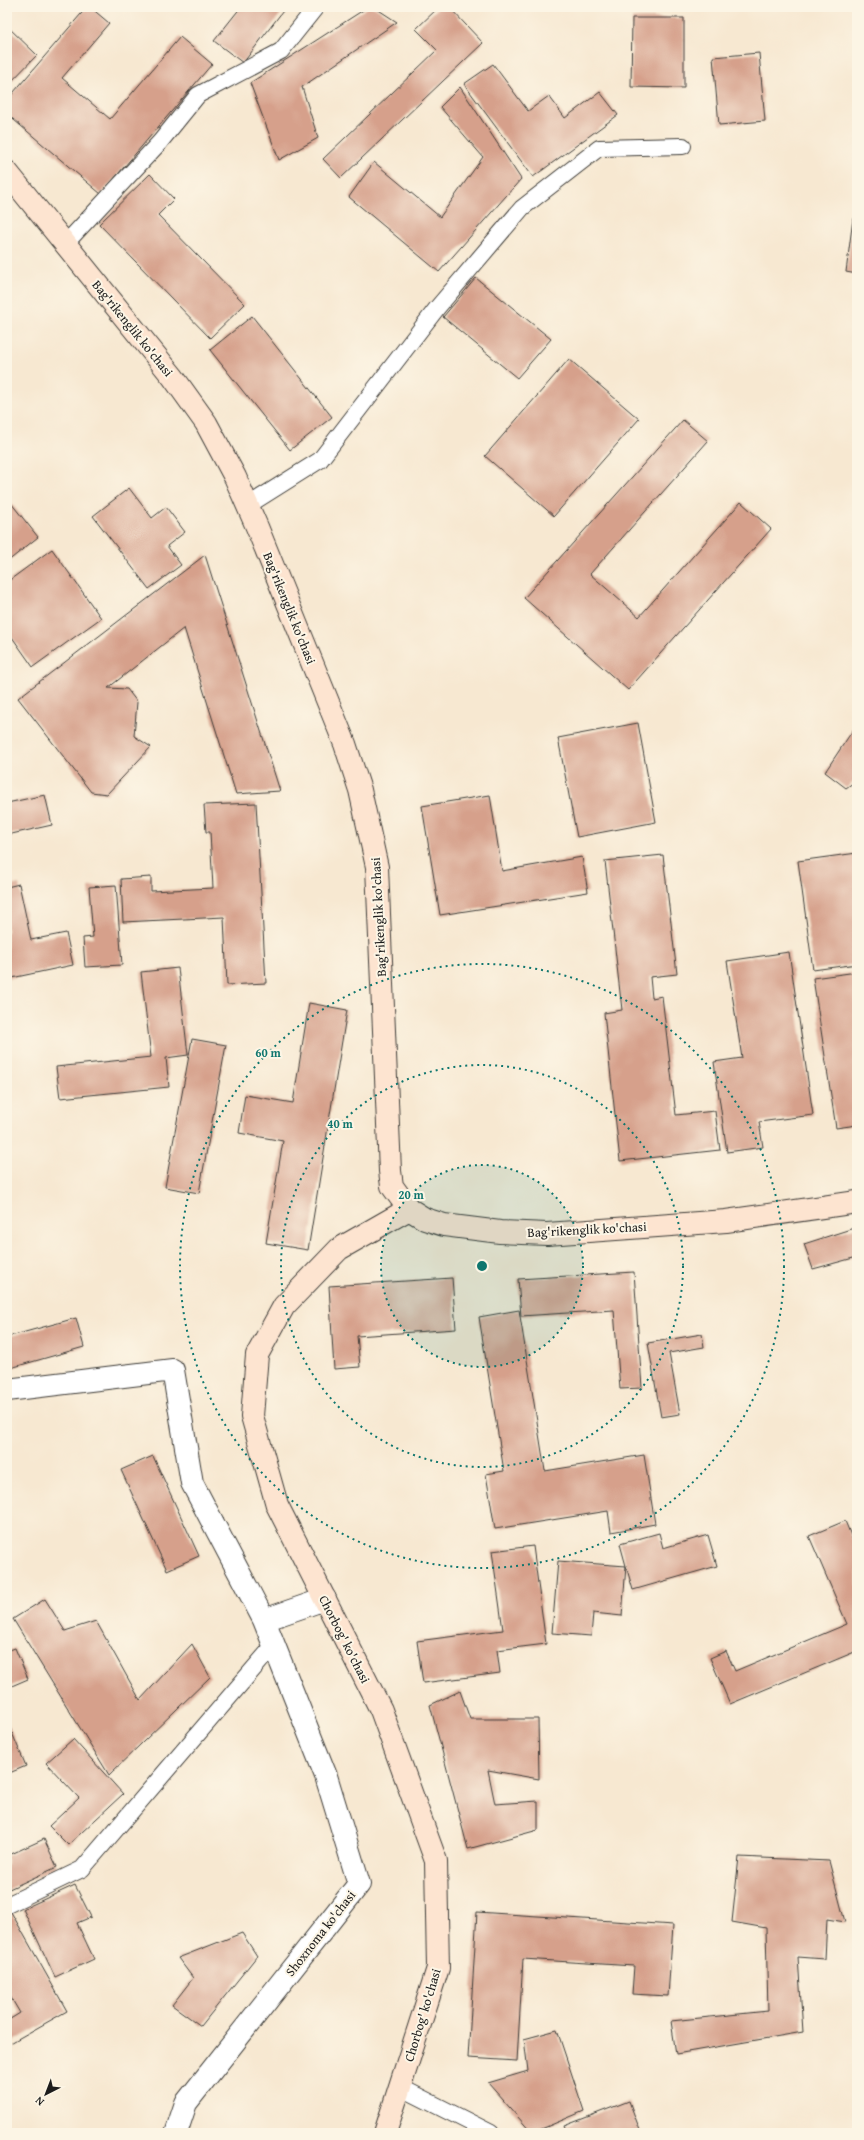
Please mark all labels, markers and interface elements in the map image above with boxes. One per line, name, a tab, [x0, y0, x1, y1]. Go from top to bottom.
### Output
street label: Bag'rikenglik ko'chasi	[88, 276, 178, 381]
street label: Bag'rikenglik ko'chasi	[258, 549, 321, 667]
street label: Bag'rikenglik ko'chasi	[366, 856, 391, 977]
text: 60 m	[255, 1044, 281, 1061]
text: 40 m	[327, 1115, 353, 1132]
text: 20 m	[398, 1186, 424, 1203]
street label: Bag'rikenglik ko'chasi	[527, 1217, 648, 1242]
centre of rings	[475, 1259, 489, 1273]
street label: Chorbog' ko'chasi	[314, 1592, 375, 1687]
street label: Shoxnoma ko'chasi	[281, 1886, 360, 1980]
street label: Chorbog' ko'chasi	[399, 1966, 446, 2064]
north arrow	[26, 2074, 66, 2114]
text: N	[31, 2093, 47, 2110]

